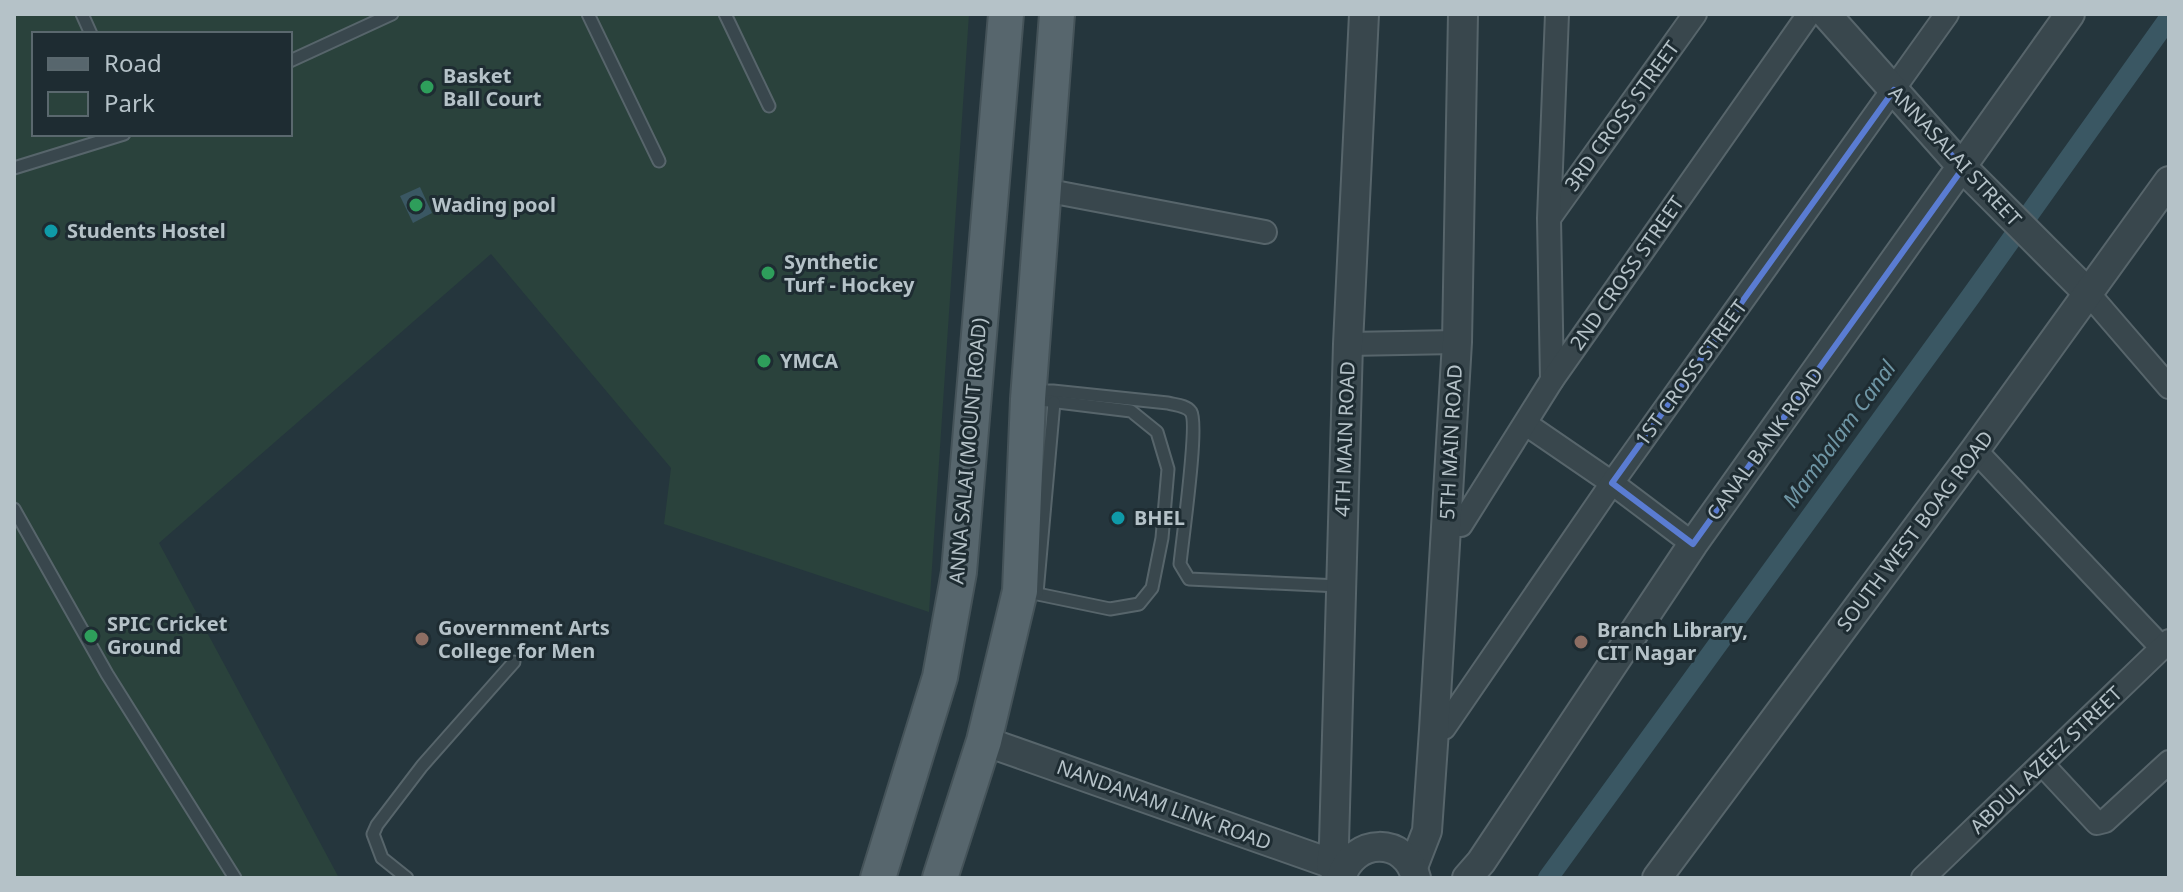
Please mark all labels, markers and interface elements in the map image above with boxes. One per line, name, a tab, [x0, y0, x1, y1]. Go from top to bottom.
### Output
legend	[32, 32, 292, 136]
street label: 3RD CROSS STREET	[1558, 35, 1685, 196]
text: Road	[104, 46, 162, 79]
place label: Basket Ball Court	[443, 62, 542, 112]
marker: Basket Ball Court	[418, 78, 436, 96]
street label: ANNASALAI STREET	[1883, 80, 2028, 232]
text: Park	[104, 86, 155, 119]
street label: 2ND CROSS STREET	[1563, 190, 1690, 355]
place label: Wading pool	[432, 191, 556, 218]
marker: Wading pool	[407, 196, 425, 214]
place label: Students Hostel	[67, 217, 226, 244]
marker: Students Hostel	[42, 222, 60, 240]
place label: Synthetic Turf - Hockey	[784, 248, 915, 298]
marker: Synthetic Turf - Hockey	[759, 264, 777, 282]
street label: 1ST CROSS STREET	[1628, 294, 1753, 451]
street label: ANNA SALAI (MOUNT ROAD)	[942, 317, 993, 585]
place label: YMCA	[780, 347, 838, 374]
marker: YMCA	[755, 352, 773, 370]
water label: Mambalam Canal	[1775, 353, 1903, 513]
street label: 4TH MAIN ROAD	[1328, 361, 1361, 517]
street label: CANAL BANK ROAD	[1700, 362, 1829, 526]
street label: 5TH MAIN ROAD	[1433, 364, 1468, 520]
street label: SOUTH WEST BOAG ROAD	[1830, 425, 1999, 637]
place label: BHEL	[1134, 504, 1185, 531]
marker: BHEL	[1109, 509, 1127, 527]
place label: SPIC Cricket Ground	[107, 610, 228, 660]
place label: Government Arts College for Men	[438, 614, 610, 664]
place label: Branch Library, CIT Nagar	[1597, 616, 1748, 666]
marker: SPIC Cricket Ground	[82, 627, 100, 645]
marker: Government Arts College for Men	[413, 630, 431, 648]
marker: Branch Library, CIT Nagar	[1572, 633, 1590, 651]
street label: ABDUL AZEEZ STREET	[1964, 680, 2128, 839]
street label: NANDANAM LINK ROAD	[1053, 753, 1275, 856]

